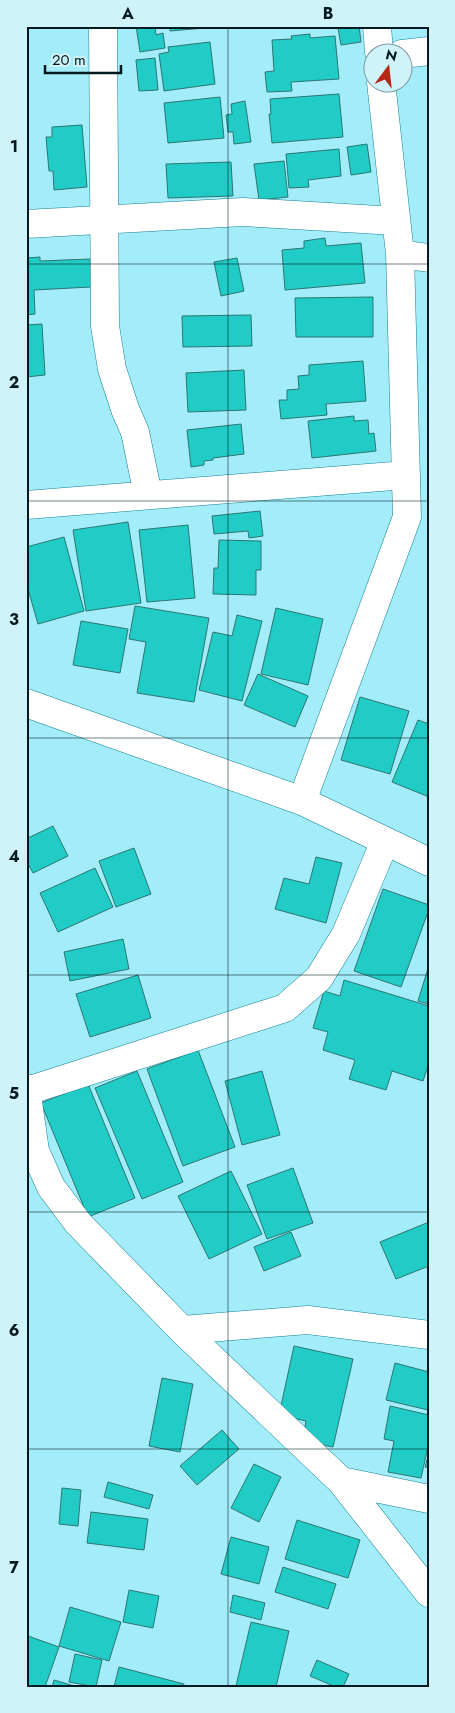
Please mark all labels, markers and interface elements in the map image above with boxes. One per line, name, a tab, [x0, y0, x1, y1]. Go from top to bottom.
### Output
text: A	[121, 2, 134, 25]
text: B	[323, 2, 333, 25]
scale bar	[45, 42, 121, 74]
north arrow	[362, 42, 412, 92]
text: N	[383, 44, 399, 67]
text: 20 m	[52, 49, 86, 71]
text: 1	[10, 135, 18, 158]
text: 2	[9, 371, 19, 394]
text: 3	[9, 608, 19, 631]
text: 4	[8, 845, 20, 868]
text: 5	[9, 1082, 19, 1105]
text: 6	[9, 1319, 19, 1342]
text: 7	[9, 1556, 19, 1579]

